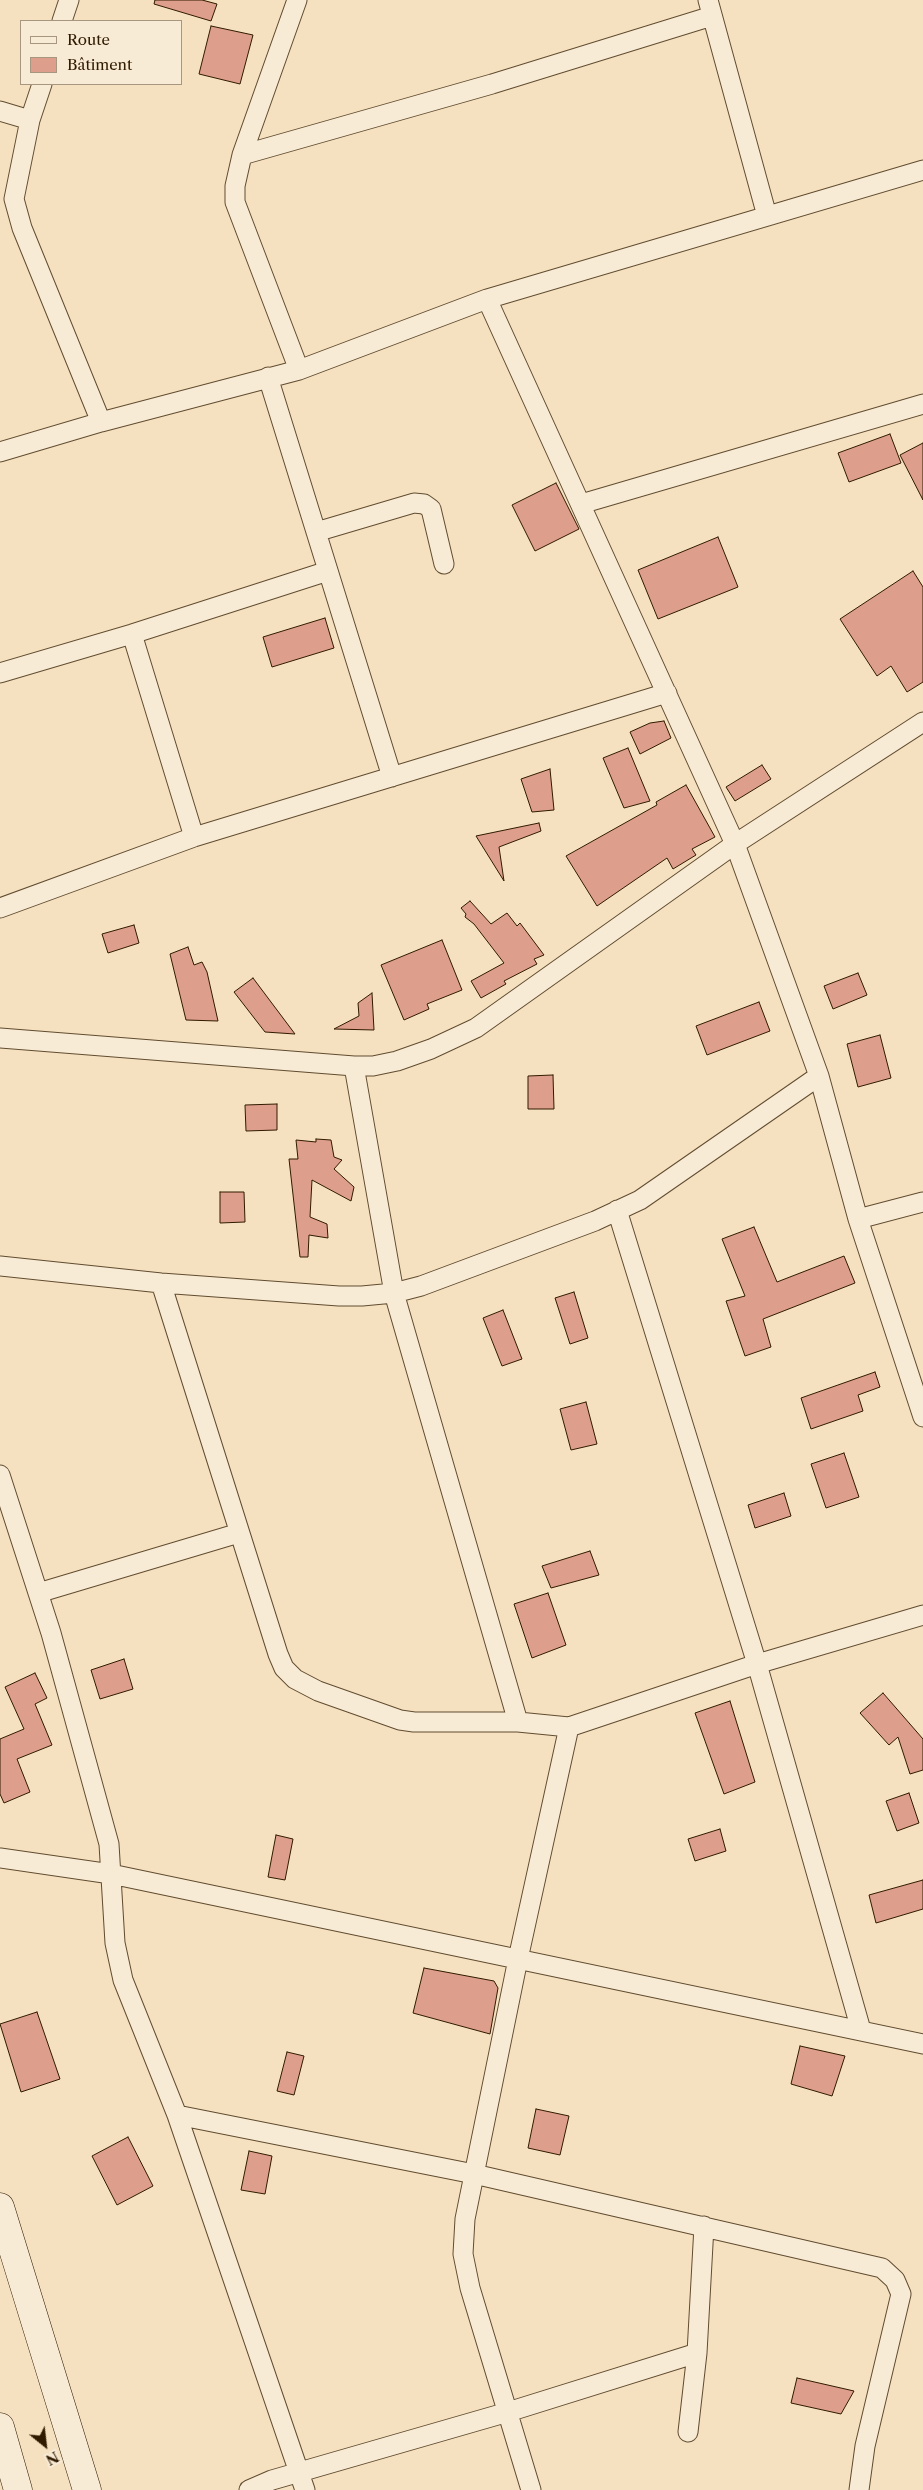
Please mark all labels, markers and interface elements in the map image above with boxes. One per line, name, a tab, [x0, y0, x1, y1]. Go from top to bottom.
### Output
legend	[20, 20, 182, 85]
text: Route	[67, 30, 110, 49]
text: Bâtiment	[67, 55, 132, 74]
north arrow	[20, 2420, 70, 2470]
text: N	[43, 2447, 62, 2469]

